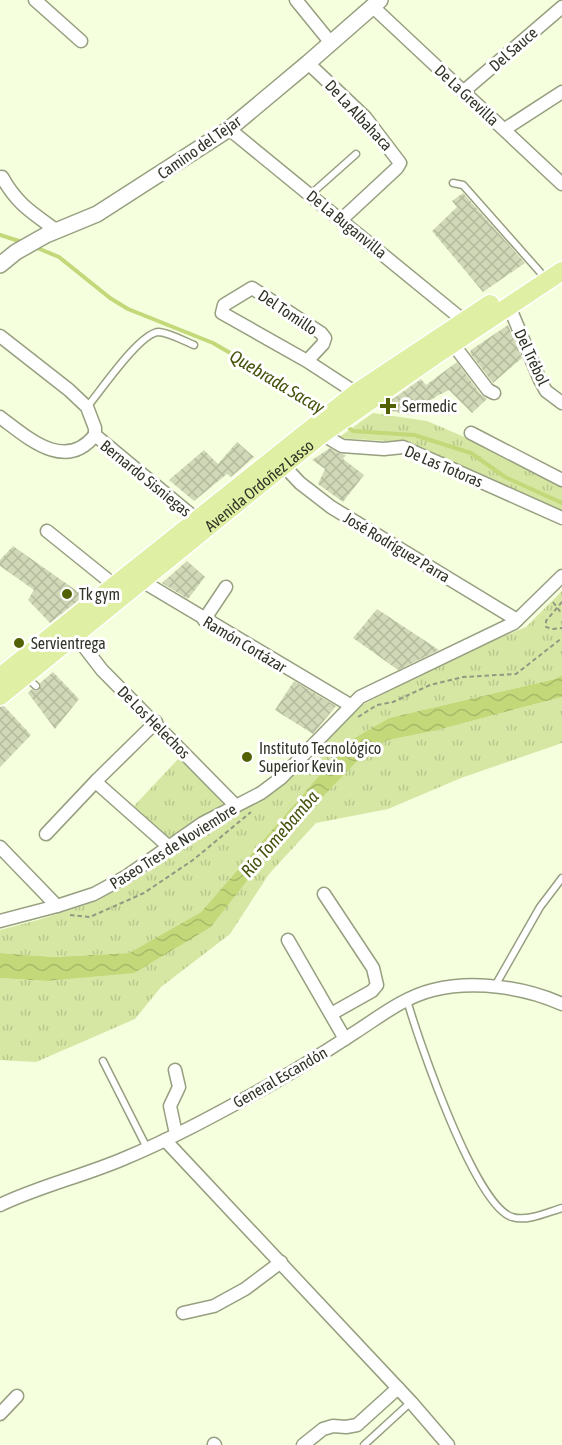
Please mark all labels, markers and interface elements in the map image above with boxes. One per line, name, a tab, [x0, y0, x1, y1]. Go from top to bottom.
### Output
street label: Del Sauce	[485, 23, 541, 75]
street label: De La Grevilla	[431, 61, 503, 129]
street label: De La Albahaca	[322, 76, 396, 154]
street label: Camino del Tejar	[154, 111, 245, 183]
street label: De La Buganvilla	[303, 186, 391, 262]
street label: Del Tomillo	[255, 286, 321, 338]
street label: Del Trébol	[511, 326, 553, 389]
water label: Quebrada Sacay	[226, 345, 329, 418]
marker: Sermedic	[379, 397, 397, 415]
place label: Sermedic	[402, 397, 457, 415]
street label: Bernardo Sisniegas	[97, 436, 195, 521]
street label: Avenida Ordoñez Lasso	[201, 436, 317, 535]
street label: De Las Totoras	[402, 442, 486, 491]
street label: José Rodríguez Parra	[340, 508, 453, 587]
place label: Tk gym	[79, 585, 120, 604]
marker: Tk gym	[60, 587, 74, 601]
street label: Ramón Cortázar	[200, 612, 290, 676]
place label: Servientrega	[31, 634, 106, 653]
marker: Servientrega	[12, 636, 26, 650]
street label: De Los Helechos	[114, 682, 194, 762]
place label: Instituto Tecnológico Superior Kevin	[259, 739, 381, 776]
marker: Instituto Tecnológico Superior Kevin	[240, 750, 254, 764]
water label: Río Tomebamba	[237, 786, 323, 881]
street label: Paseo Tres de Noviembre	[106, 800, 240, 892]
street label: General Escandón	[230, 1043, 330, 1111]

